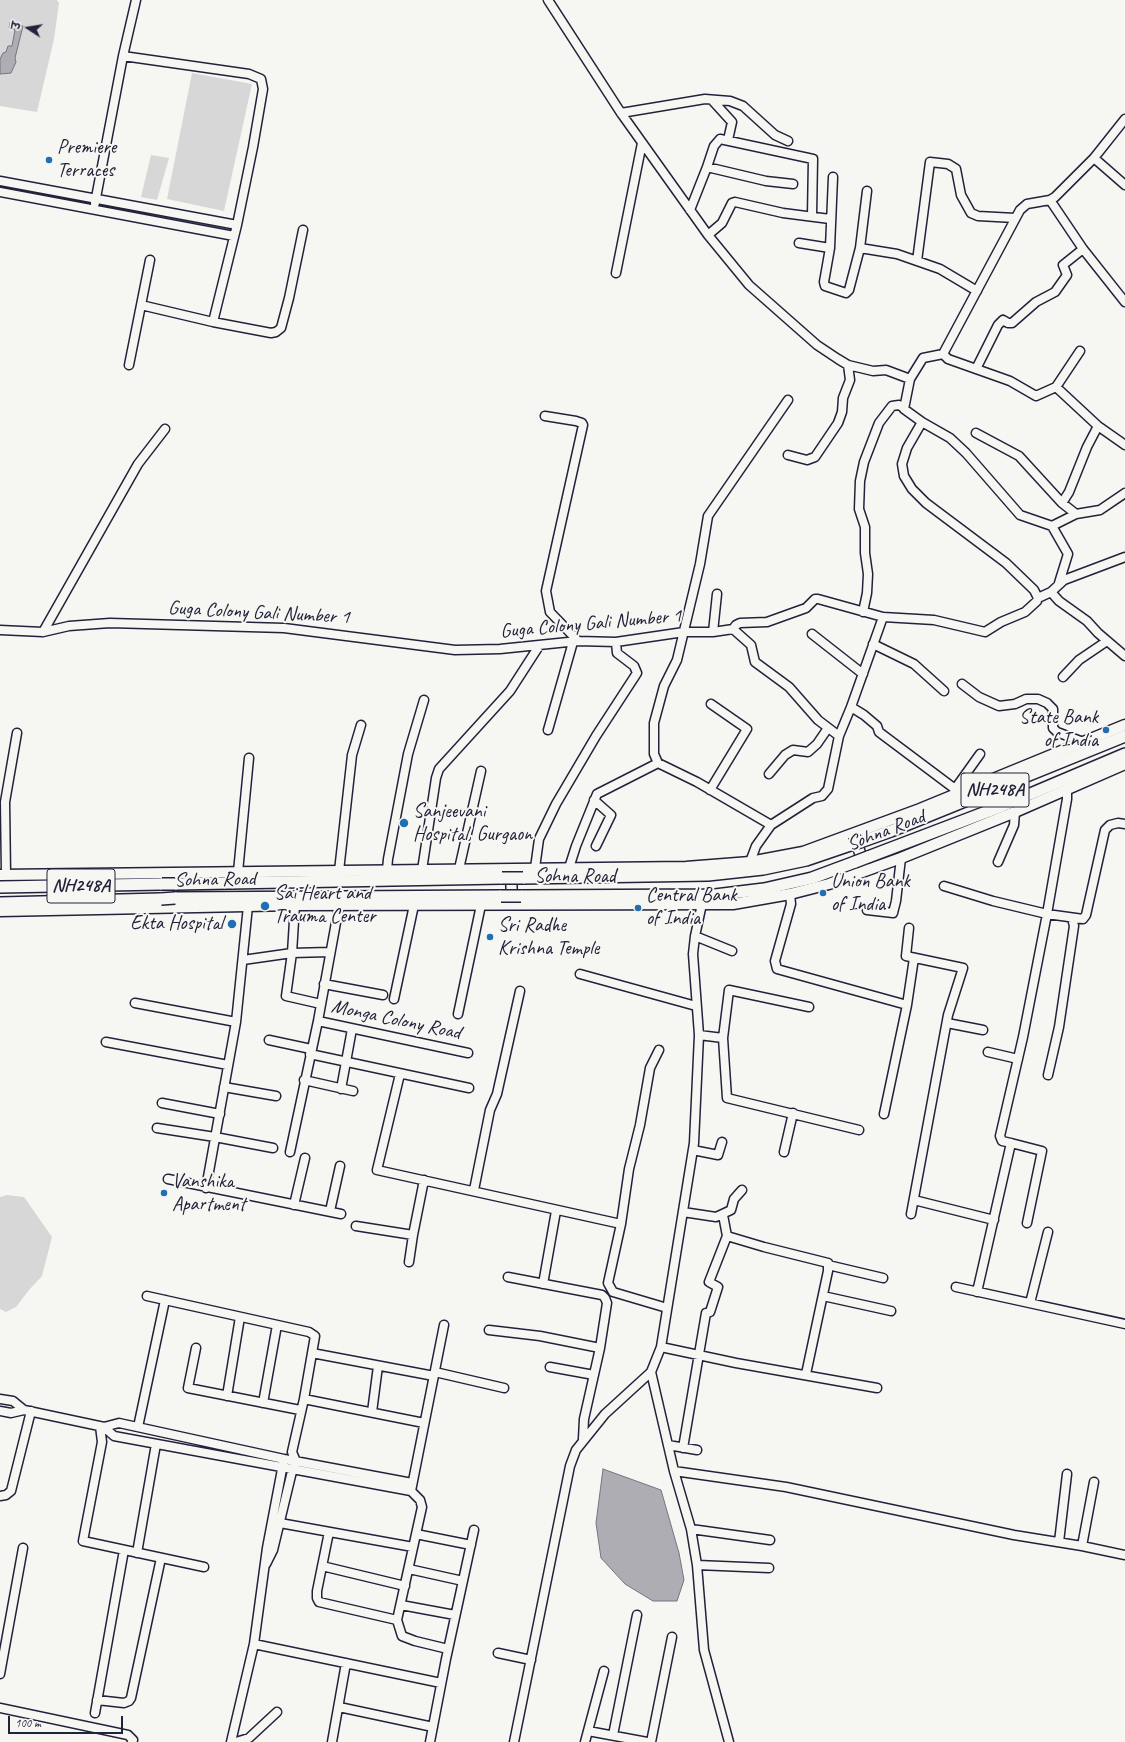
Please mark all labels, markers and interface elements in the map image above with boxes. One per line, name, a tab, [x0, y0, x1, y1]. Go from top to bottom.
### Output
north arrow	[8, 8, 48, 48]
text: उ	[9, 20, 24, 31]
place label: Premiere Terraces	[57, 136, 116, 183]
marker: Premiere Terraces	[44, 155, 54, 165]
street label: Guga Colony Gali Number 1	[168, 596, 350, 630]
street label: Guga Colony Gali Number 1	[499, 604, 683, 644]
place label: State Bank of India	[1019, 706, 1098, 753]
marker: State Bank of India	[1101, 725, 1111, 735]
road number: NH248A	[961, 773, 1029, 807]
place label: Sanjeevani Hospital, Gurgaon	[413, 800, 532, 847]
street label: Sohna Road	[844, 805, 928, 857]
marker: Sanjeevani Hospital, Gurgaon	[398, 817, 410, 829]
street label: Sohna Road	[534, 865, 616, 889]
street label: Sohna Road	[174, 867, 256, 893]
road number: NH248A	[47, 869, 115, 903]
place label: Union Bank of India	[831, 870, 910, 917]
place label: Sai Heart and Trauma Center	[274, 882, 375, 929]
place label: Central Bank of India	[646, 884, 736, 931]
marker: Union Bank of India	[818, 888, 828, 898]
marker: Sai Heart and Trauma Center	[259, 900, 271, 912]
marker: Central Bank of India	[633, 903, 643, 913]
place label: Ekta Hospital	[130, 912, 223, 936]
place label: Sri Radhe Krishna Temple	[498, 914, 599, 961]
marker: Ekta Hospital	[226, 918, 238, 930]
marker: Sri Radhe Krishna Temple	[485, 932, 495, 942]
street label: Monga Colony Road	[329, 995, 463, 1045]
place label: Vanshika Apartment	[172, 1170, 245, 1217]
marker: Vanshika Apartment	[159, 1188, 169, 1198]
scale bar	[10, 1708, 125, 1734]
text: 100 m	[15, 1715, 41, 1731]

